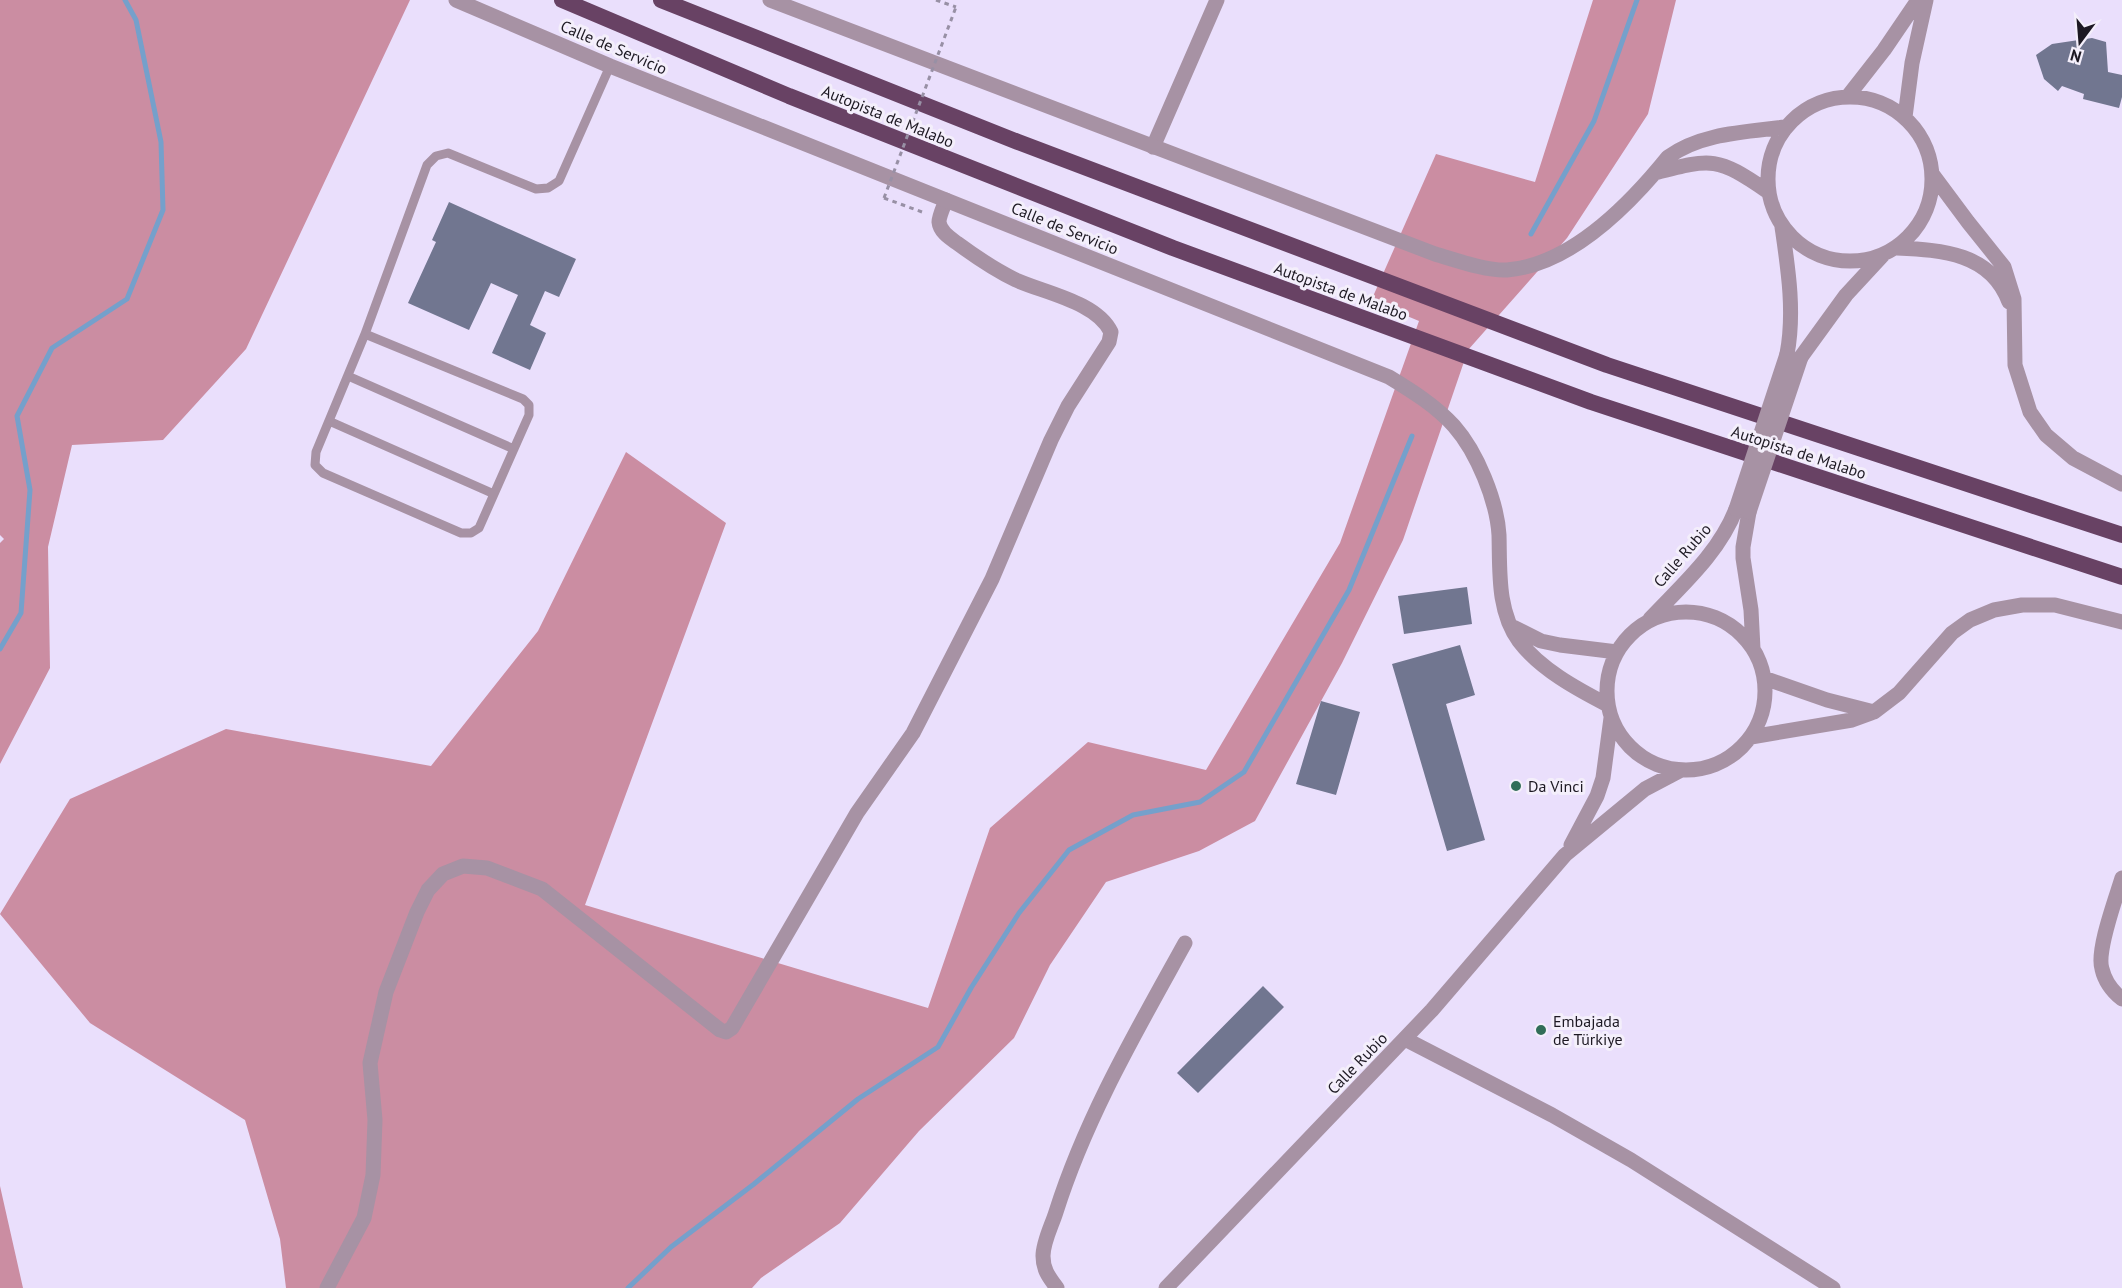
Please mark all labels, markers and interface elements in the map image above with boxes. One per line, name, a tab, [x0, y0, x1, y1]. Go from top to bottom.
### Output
north arrow	[2050, 12, 2110, 72]
street label: Calle de Servicio	[558, 16, 670, 78]
text: N	[2068, 45, 2084, 67]
street label: Autopista de Malabo	[819, 80, 957, 152]
street label: Calle de Servicio	[1009, 197, 1121, 259]
street label: Autopista de Malabo	[1272, 258, 1410, 324]
street label: Autopista de Malabo	[1729, 421, 1869, 483]
street label: Calle Rubio	[1649, 519, 1715, 591]
place label: Da Vinci	[1528, 776, 1584, 796]
marker: Da Vinci	[1509, 779, 1523, 793]
place label: Embajada de Türkiye	[1553, 1011, 1623, 1049]
marker: Embajada de Türkiye	[1534, 1023, 1548, 1037]
street label: Calle Rubio	[1323, 1028, 1391, 1098]

